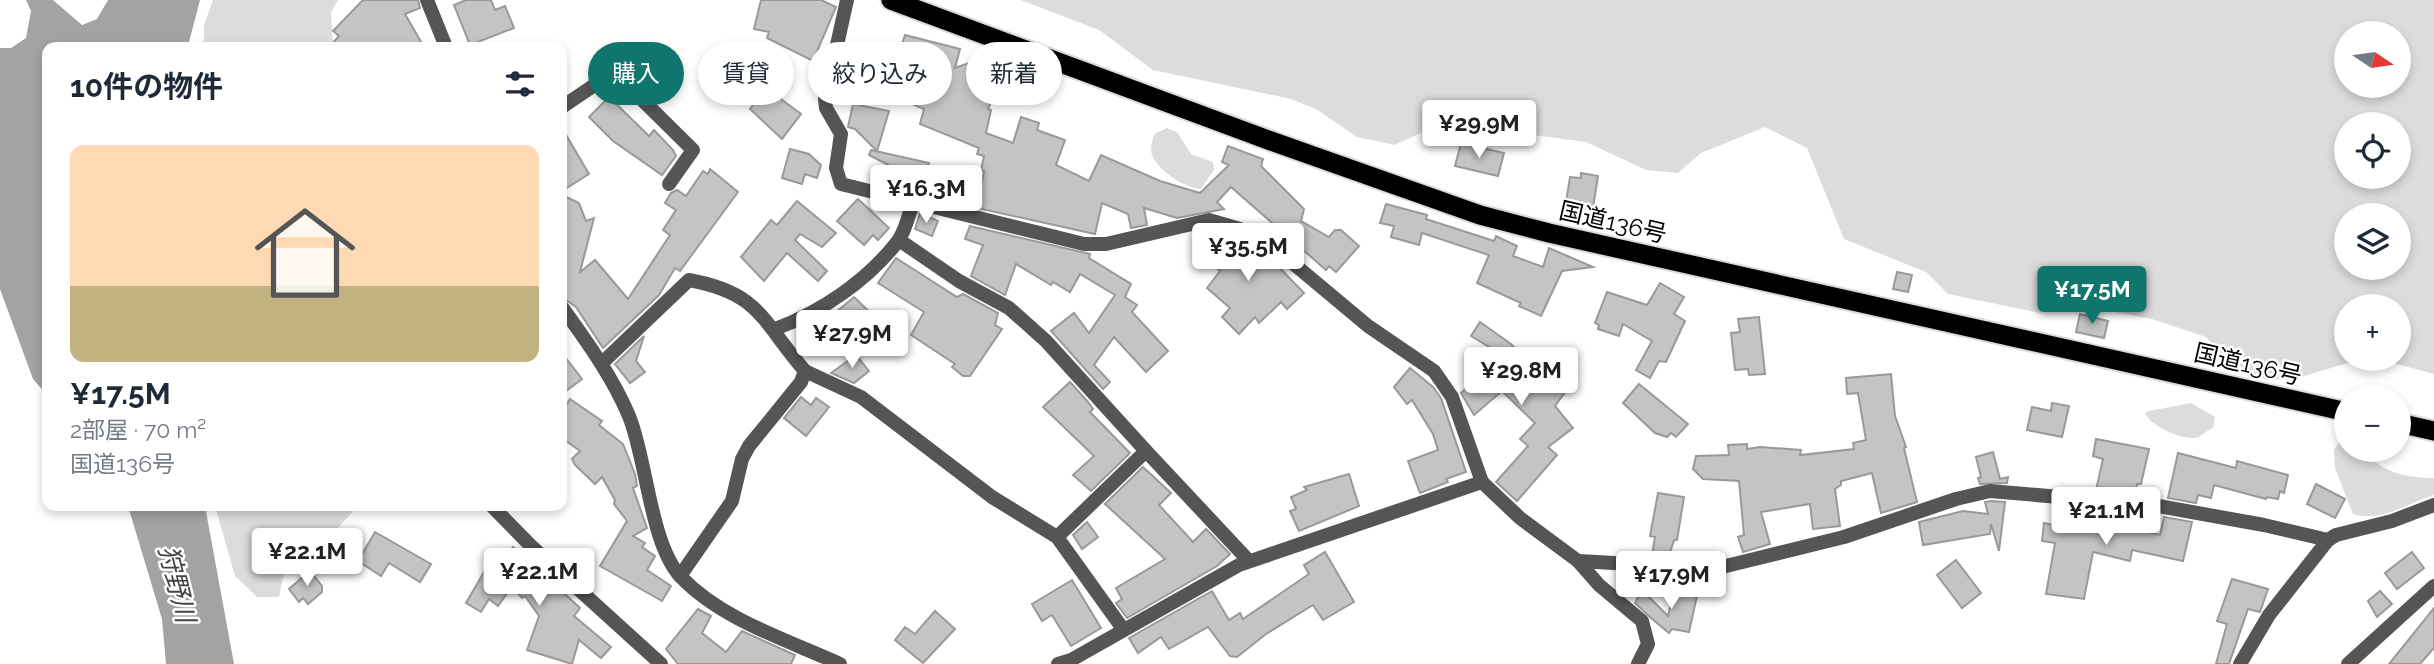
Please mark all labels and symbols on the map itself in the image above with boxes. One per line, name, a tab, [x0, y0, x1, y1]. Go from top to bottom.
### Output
north arrow	[2334, 21, 2412, 98]
pin: ¥29.9M	[1422, 100, 1536, 160]
pin: ¥16.3M	[869, 166, 983, 225]
street label: 国道136号	[1556, 196, 1670, 248]
pin: ¥35.5M	[1191, 224, 1305, 283]
pin: ¥17.5M	[2035, 266, 2149, 326]
pin: ¥27.9M	[795, 310, 909, 370]
street label: 国道136号	[2191, 338, 2305, 390]
pin: ¥29.8M	[1464, 348, 1578, 407]
pin: ¥21.1M	[2049, 488, 2163, 547]
pin: ¥22.1M	[250, 528, 364, 588]
water label: 狩野川	[153, 543, 202, 628]
pin: ¥22.1M	[482, 548, 596, 608]
pin: ¥17.9M	[1614, 552, 1728, 611]

